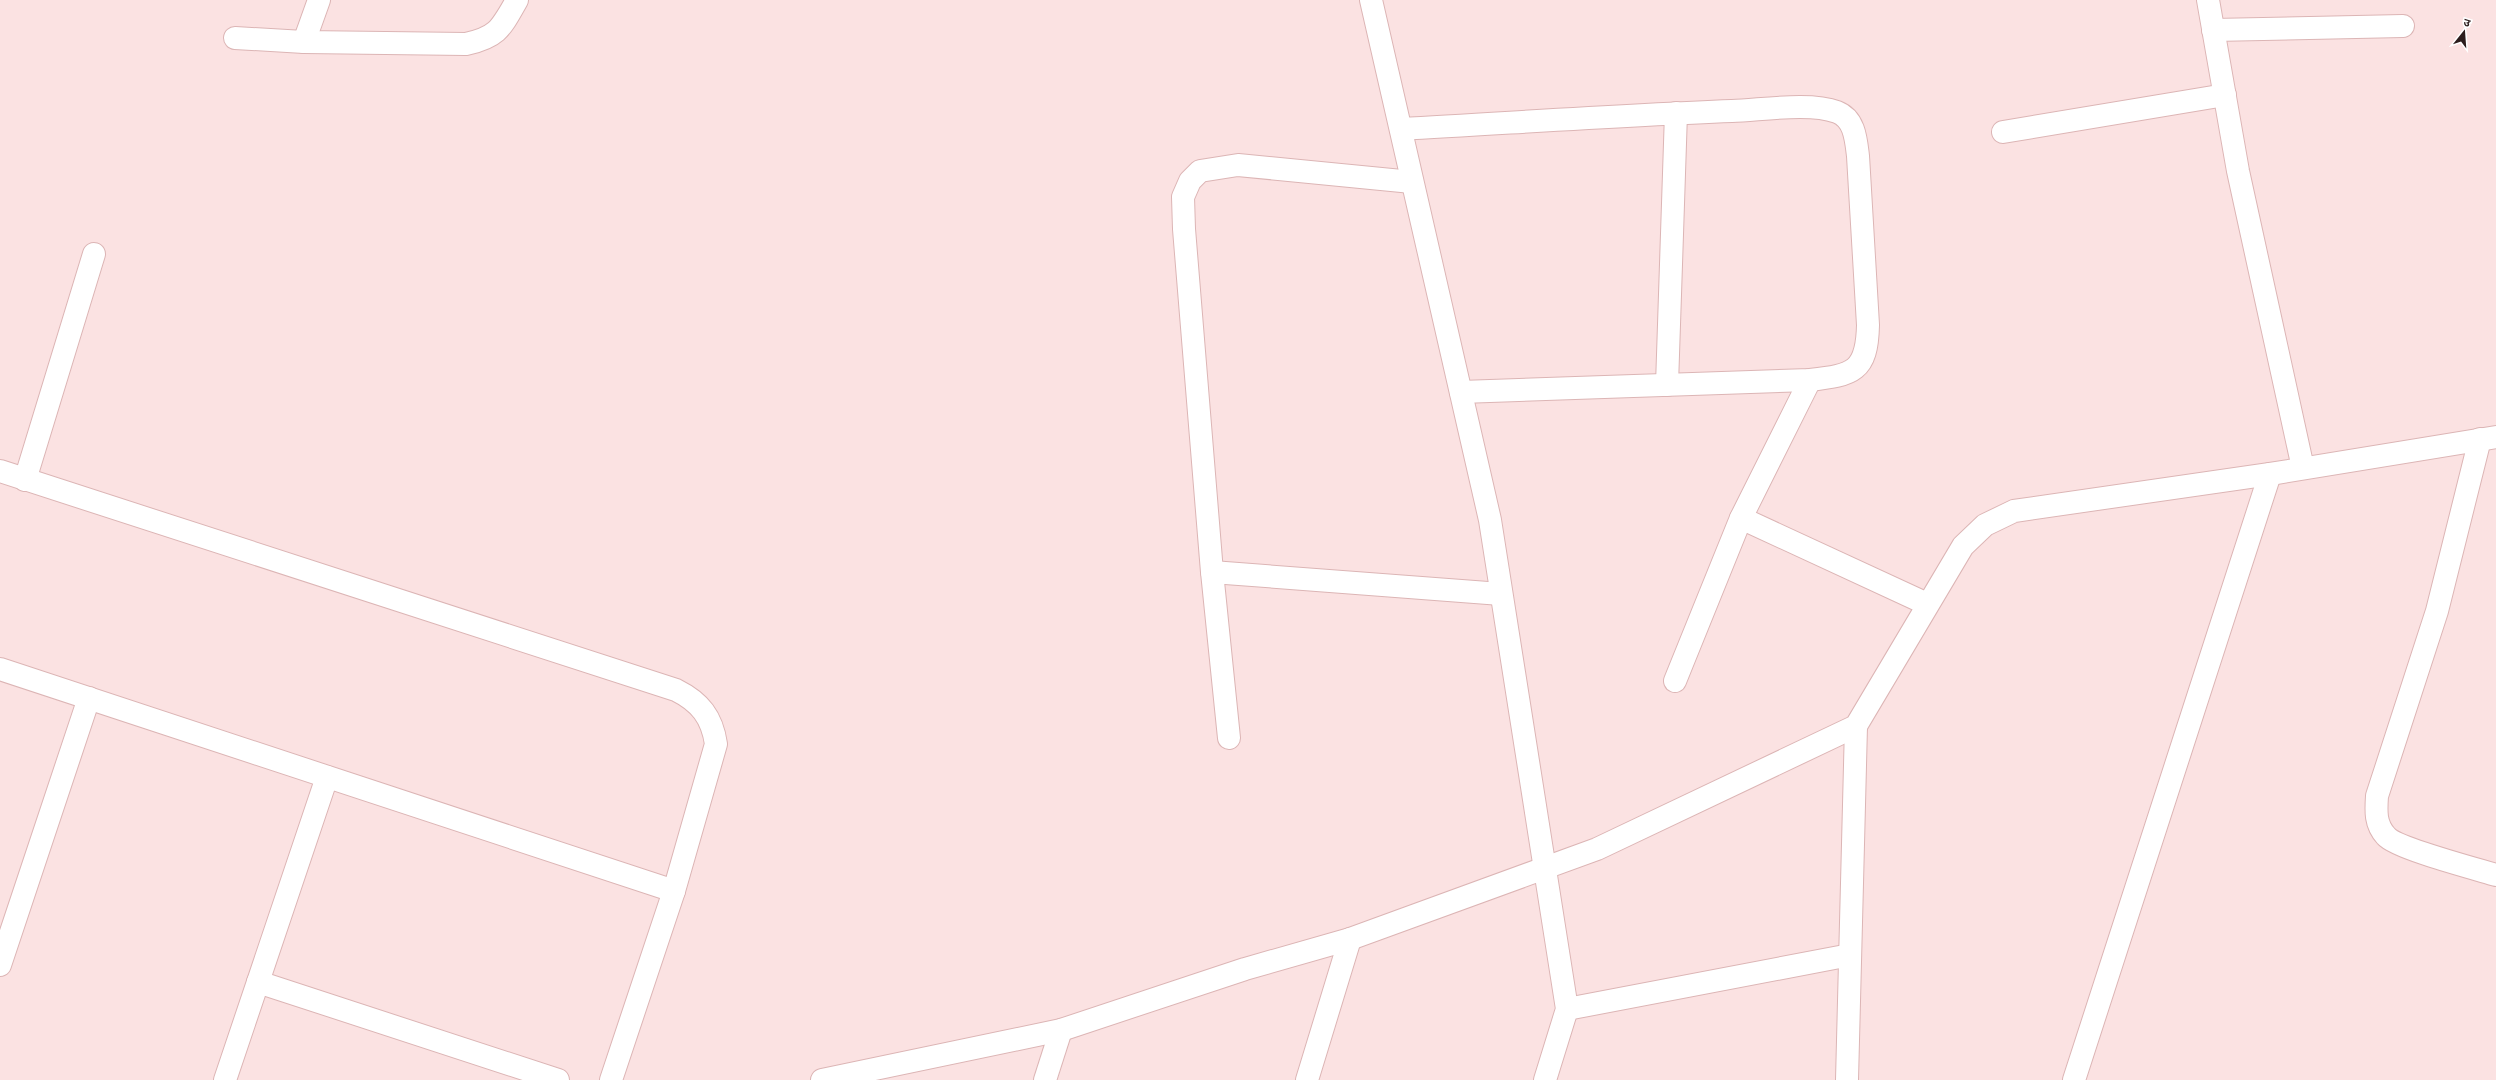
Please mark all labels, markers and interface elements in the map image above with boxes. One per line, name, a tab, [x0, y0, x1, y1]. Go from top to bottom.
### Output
north arrow	[2444, 12, 2484, 52]
text: उ	[2462, 15, 2473, 30]

